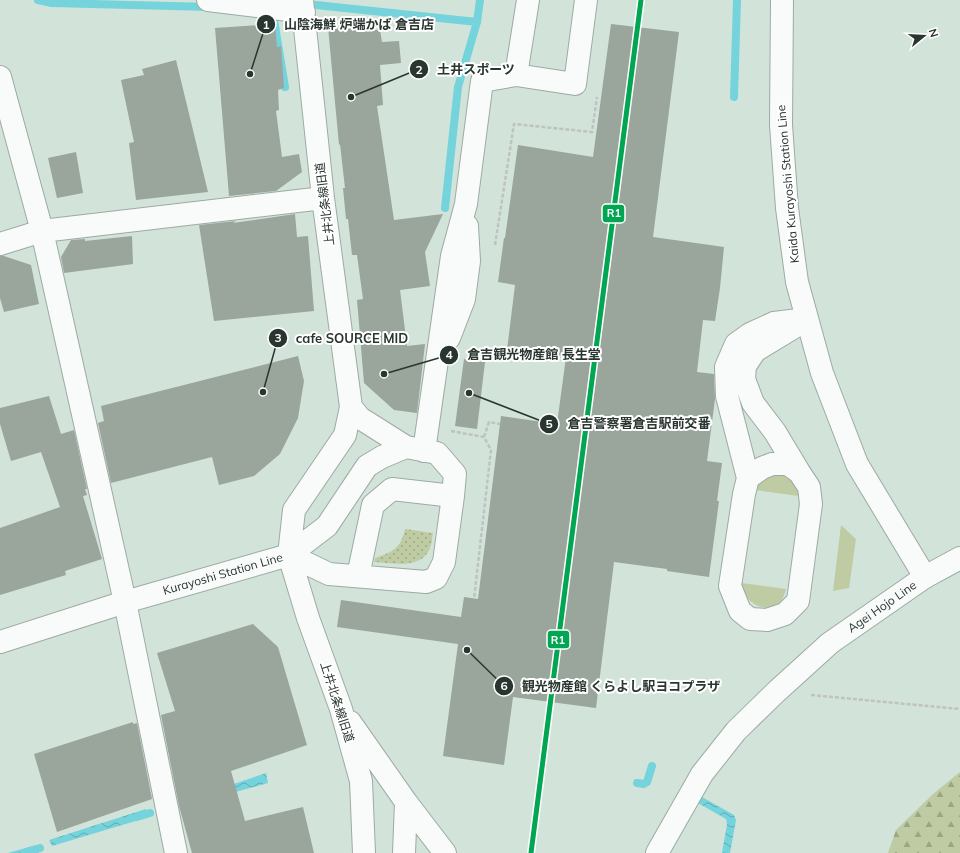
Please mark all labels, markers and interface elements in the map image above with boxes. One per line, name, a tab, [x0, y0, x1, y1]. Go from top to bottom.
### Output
callout: 山陰海鮮 炉端かば 倉吉店	[256, 12, 442, 37]
text: 山陰海鮮 炉端かば 倉吉店	[284, 16, 434, 32]
north arrow	[904, 16, 944, 56]
text: 1	[262, 17, 270, 32]
text: N	[926, 27, 941, 39]
callout: 土井スポーツ	[409, 57, 523, 82]
text: 土井スポーツ	[437, 61, 515, 77]
text: 2	[415, 62, 423, 77]
street label: Kaida Kurayoshi Station Line	[773, 104, 802, 264]
street label: 上井北条線旧道	[312, 161, 337, 247]
line badge: R1	[602, 204, 625, 223]
text: R1	[607, 206, 622, 220]
callout: cafe SOURCE MID	[268, 326, 416, 351]
text: 3	[274, 330, 282, 345]
text: cafe SOURCE MID	[296, 330, 408, 346]
callout: 倉吉観光物産館 長生堂	[439, 342, 608, 367]
text: 倉吉観光物産館 長生堂	[467, 346, 601, 362]
text: 4	[445, 347, 453, 362]
callout: 倉吉警察署倉吉駅前交番	[539, 411, 718, 436]
text: 倉吉警察署倉吉駅前交番	[567, 415, 711, 431]
text: 5	[545, 416, 553, 431]
street label: Kurayoshi Station Line	[161, 549, 284, 598]
street label: Agei Hojo Line	[845, 577, 919, 635]
line badge: R1	[547, 630, 570, 649]
text: R1	[551, 633, 566, 647]
street label: 上井北条線旧道	[317, 660, 358, 744]
callout: 観光物産館 くらよし駅ヨコプラザ	[494, 674, 729, 699]
text: 6	[500, 678, 508, 693]
text: 観光物産館 くらよし駅ヨコプラザ	[522, 678, 720, 694]

